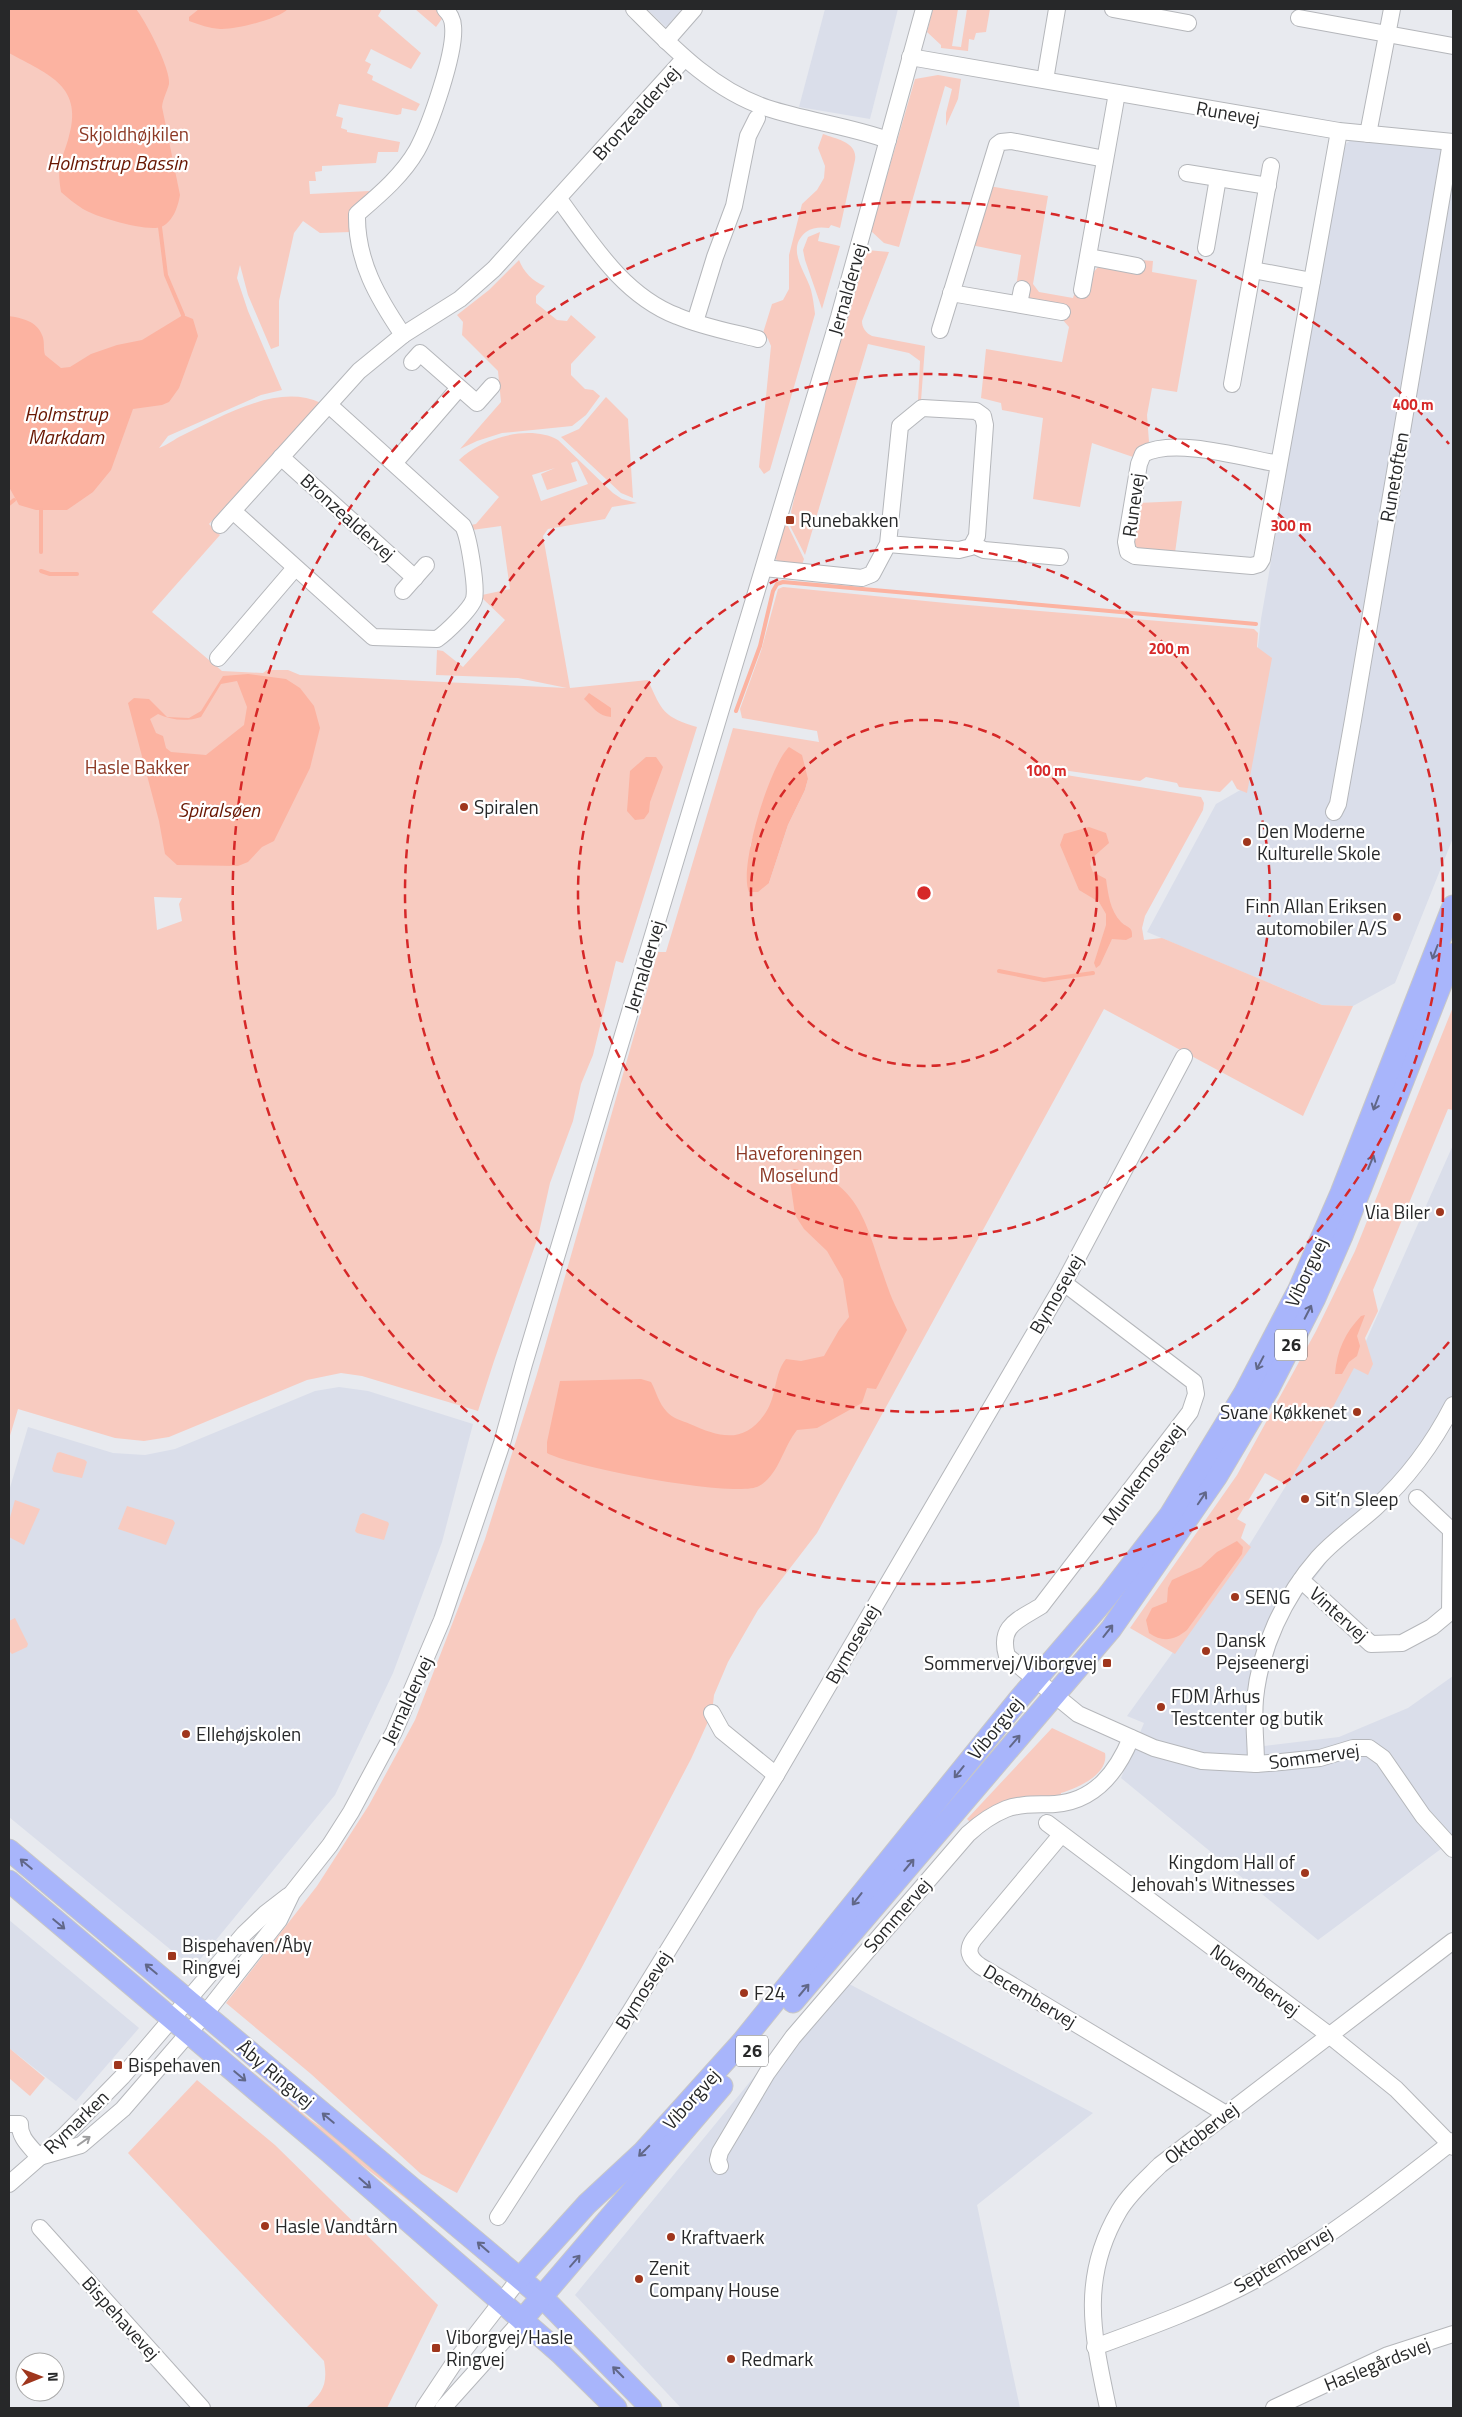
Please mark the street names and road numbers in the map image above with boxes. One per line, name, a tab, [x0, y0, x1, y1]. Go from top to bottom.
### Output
street label: Bronzealdervej	[585, 59, 686, 167]
street label: Runevej	[1194, 93, 1262, 132]
street label: Jernaldervej	[820, 239, 873, 338]
street label: Runetoften	[1371, 430, 1416, 524]
street label: Bronzealdervej	[294, 466, 402, 567]
street label: Runevej	[1114, 471, 1151, 539]
street label: Jernaldervej	[616, 916, 671, 1015]
street label: Viborgvej	[1277, 1232, 1334, 1312]
street label: Bymosevej	[1021, 1249, 1090, 1339]
road number: 26	[1275, 1330, 1307, 1360]
street label: Munkemosevej	[1094, 1416, 1191, 1531]
street label: Vintervej	[1303, 1579, 1375, 1648]
street label: Bymosevej	[817, 1599, 886, 1689]
street label: Jernaldervej	[373, 1651, 440, 1749]
street label: Viborgvej	[960, 1690, 1029, 1766]
street label: Sommervej	[1267, 1735, 1361, 1776]
street label: Sommervej	[856, 1871, 937, 1959]
street label: Novembervej	[1204, 1936, 1306, 2023]
street label: Bymosevej	[607, 1945, 678, 2035]
street label: Decembervej	[978, 1956, 1082, 2035]
street label: Åby Ringvej	[231, 2033, 321, 2115]
road number: 26	[736, 2035, 768, 2066]
street label: Viborgvej	[655, 2061, 726, 2136]
street label: Rymarken	[36, 2083, 115, 2160]
street label: Oktobervej	[1157, 2094, 1244, 2171]
street label: Septembervej	[1228, 2218, 1338, 2300]
street label: Bispehavevej	[75, 2269, 167, 2366]
street label: Haslegårdsvej	[1319, 2329, 1434, 2398]

